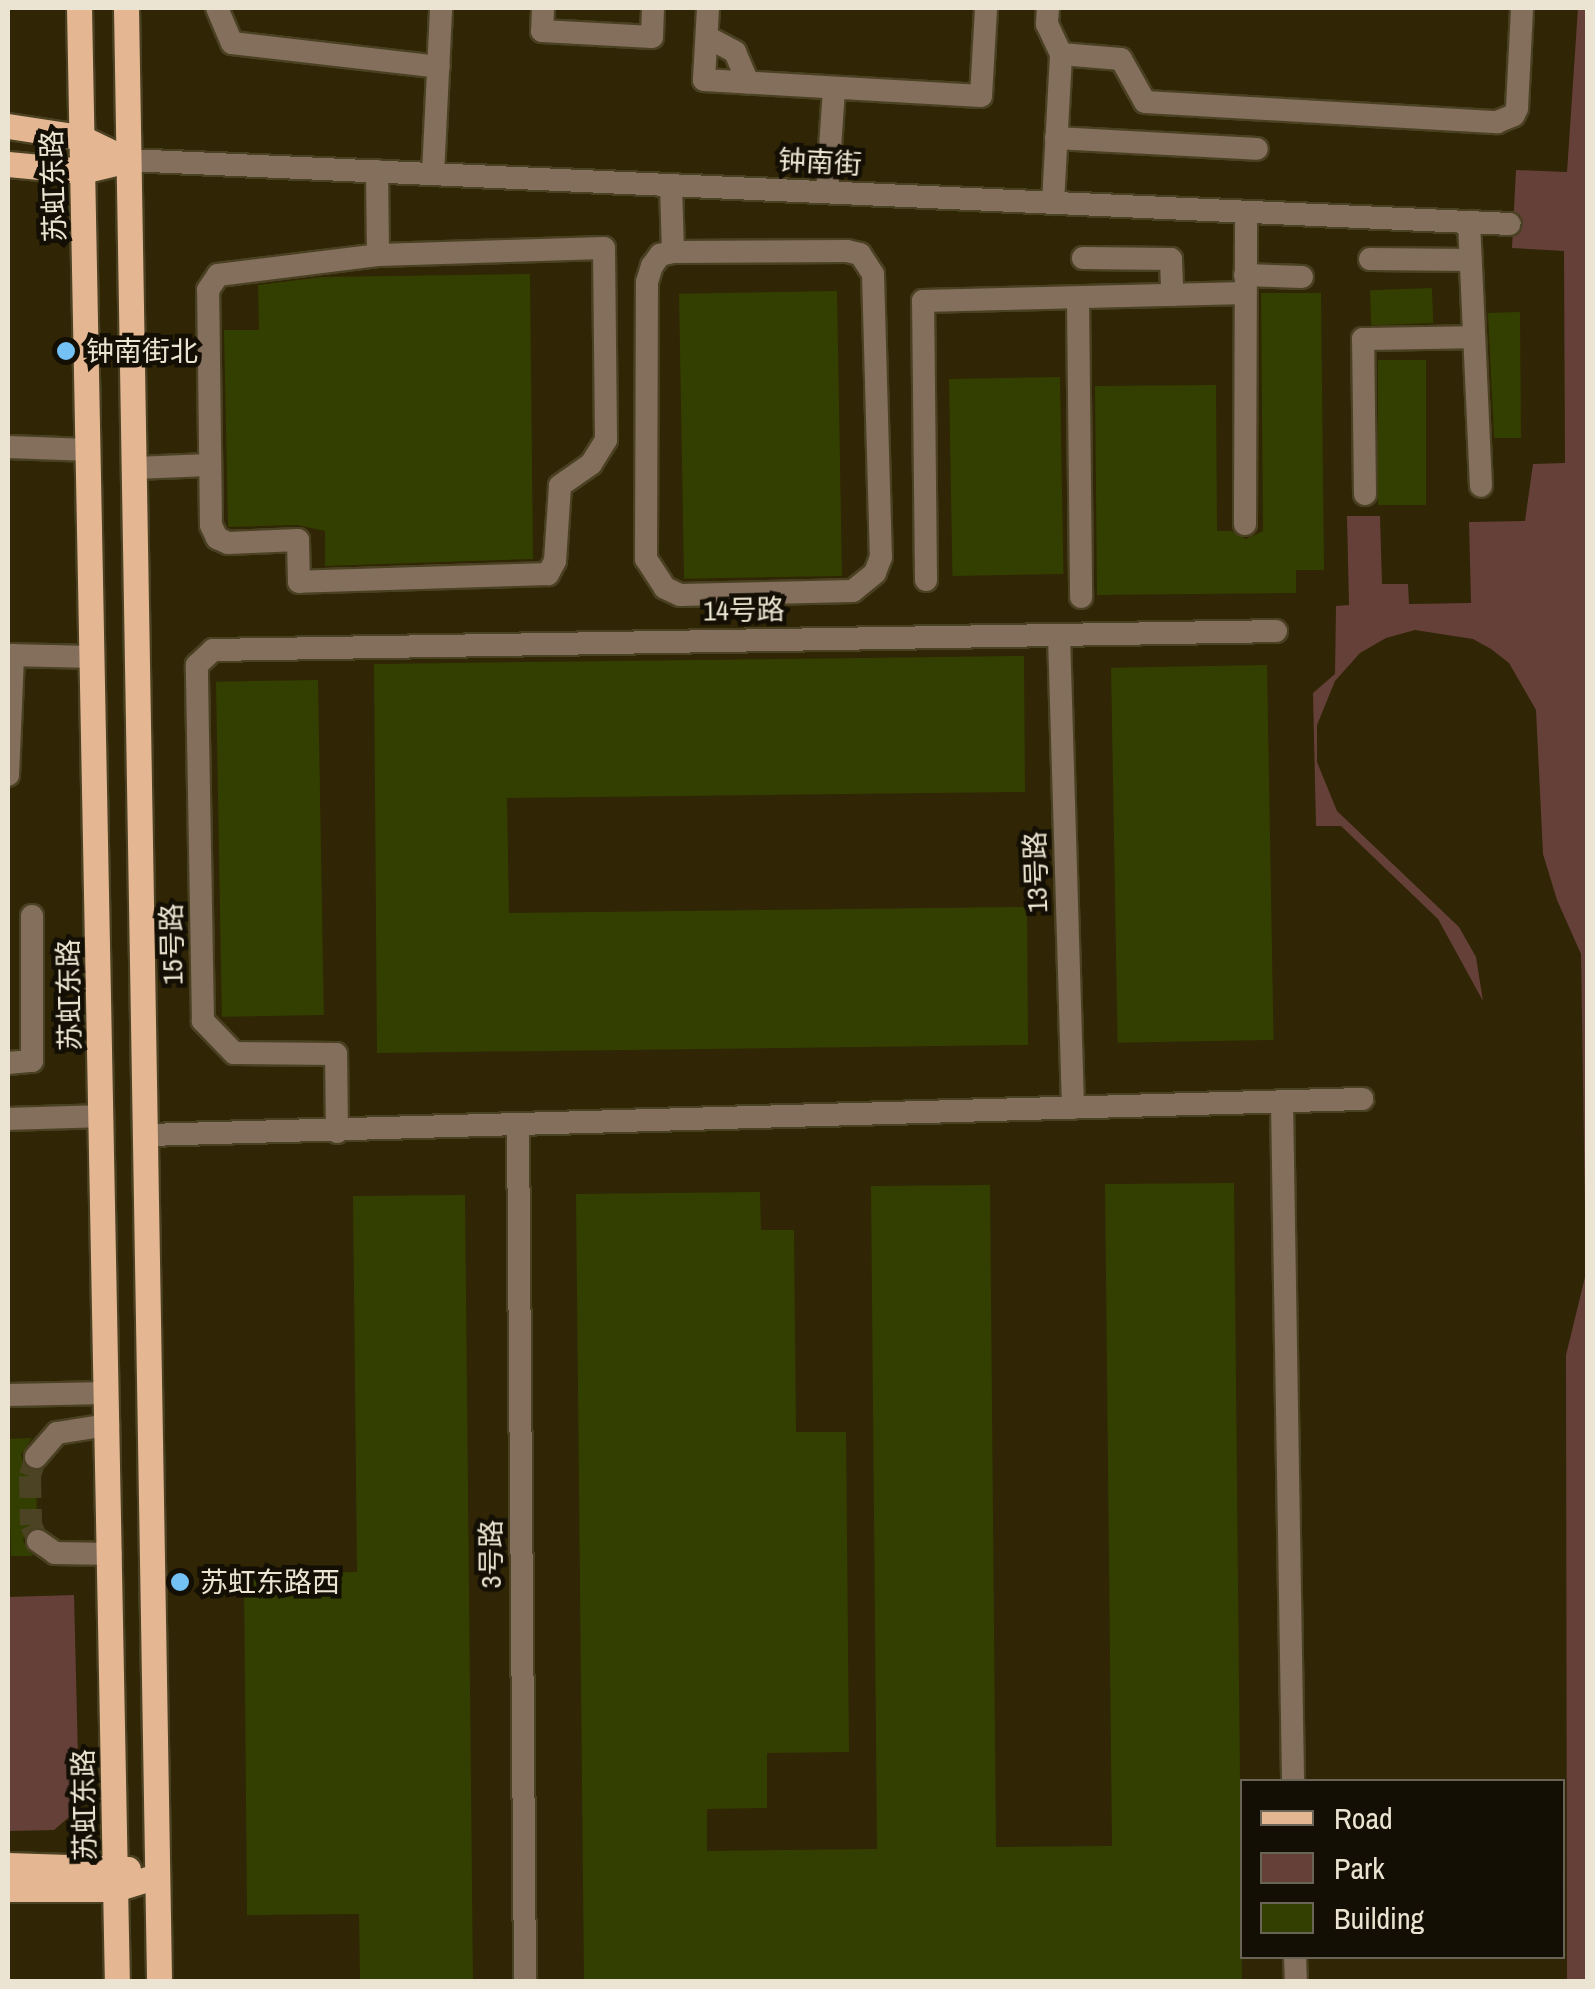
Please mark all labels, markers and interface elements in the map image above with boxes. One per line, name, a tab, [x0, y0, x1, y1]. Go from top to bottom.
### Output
street label: 苏虹东路	[34, 129, 72, 243]
street label: 钟南街	[777, 143, 863, 181]
place label: 钟南街北	[86, 334, 198, 368]
marker: 钟南街北	[55, 340, 77, 362]
street label: 14号路	[703, 592, 785, 628]
street label: 13号路	[1018, 831, 1054, 913]
street label: 15号路	[154, 903, 190, 985]
street label: 苏虹东路	[51, 939, 87, 1051]
street label: 3号路	[474, 1520, 508, 1588]
place label: 苏虹东路西	[200, 1565, 340, 1599]
marker: 苏虹东路西	[169, 1571, 191, 1593]
street label: 苏虹东路	[66, 1749, 102, 1861]
legend	[1240, 1779, 1565, 1959]
text: Road	[1334, 1798, 1393, 1838]
text: Park	[1334, 1848, 1385, 1888]
text: Building	[1334, 1898, 1424, 1938]

